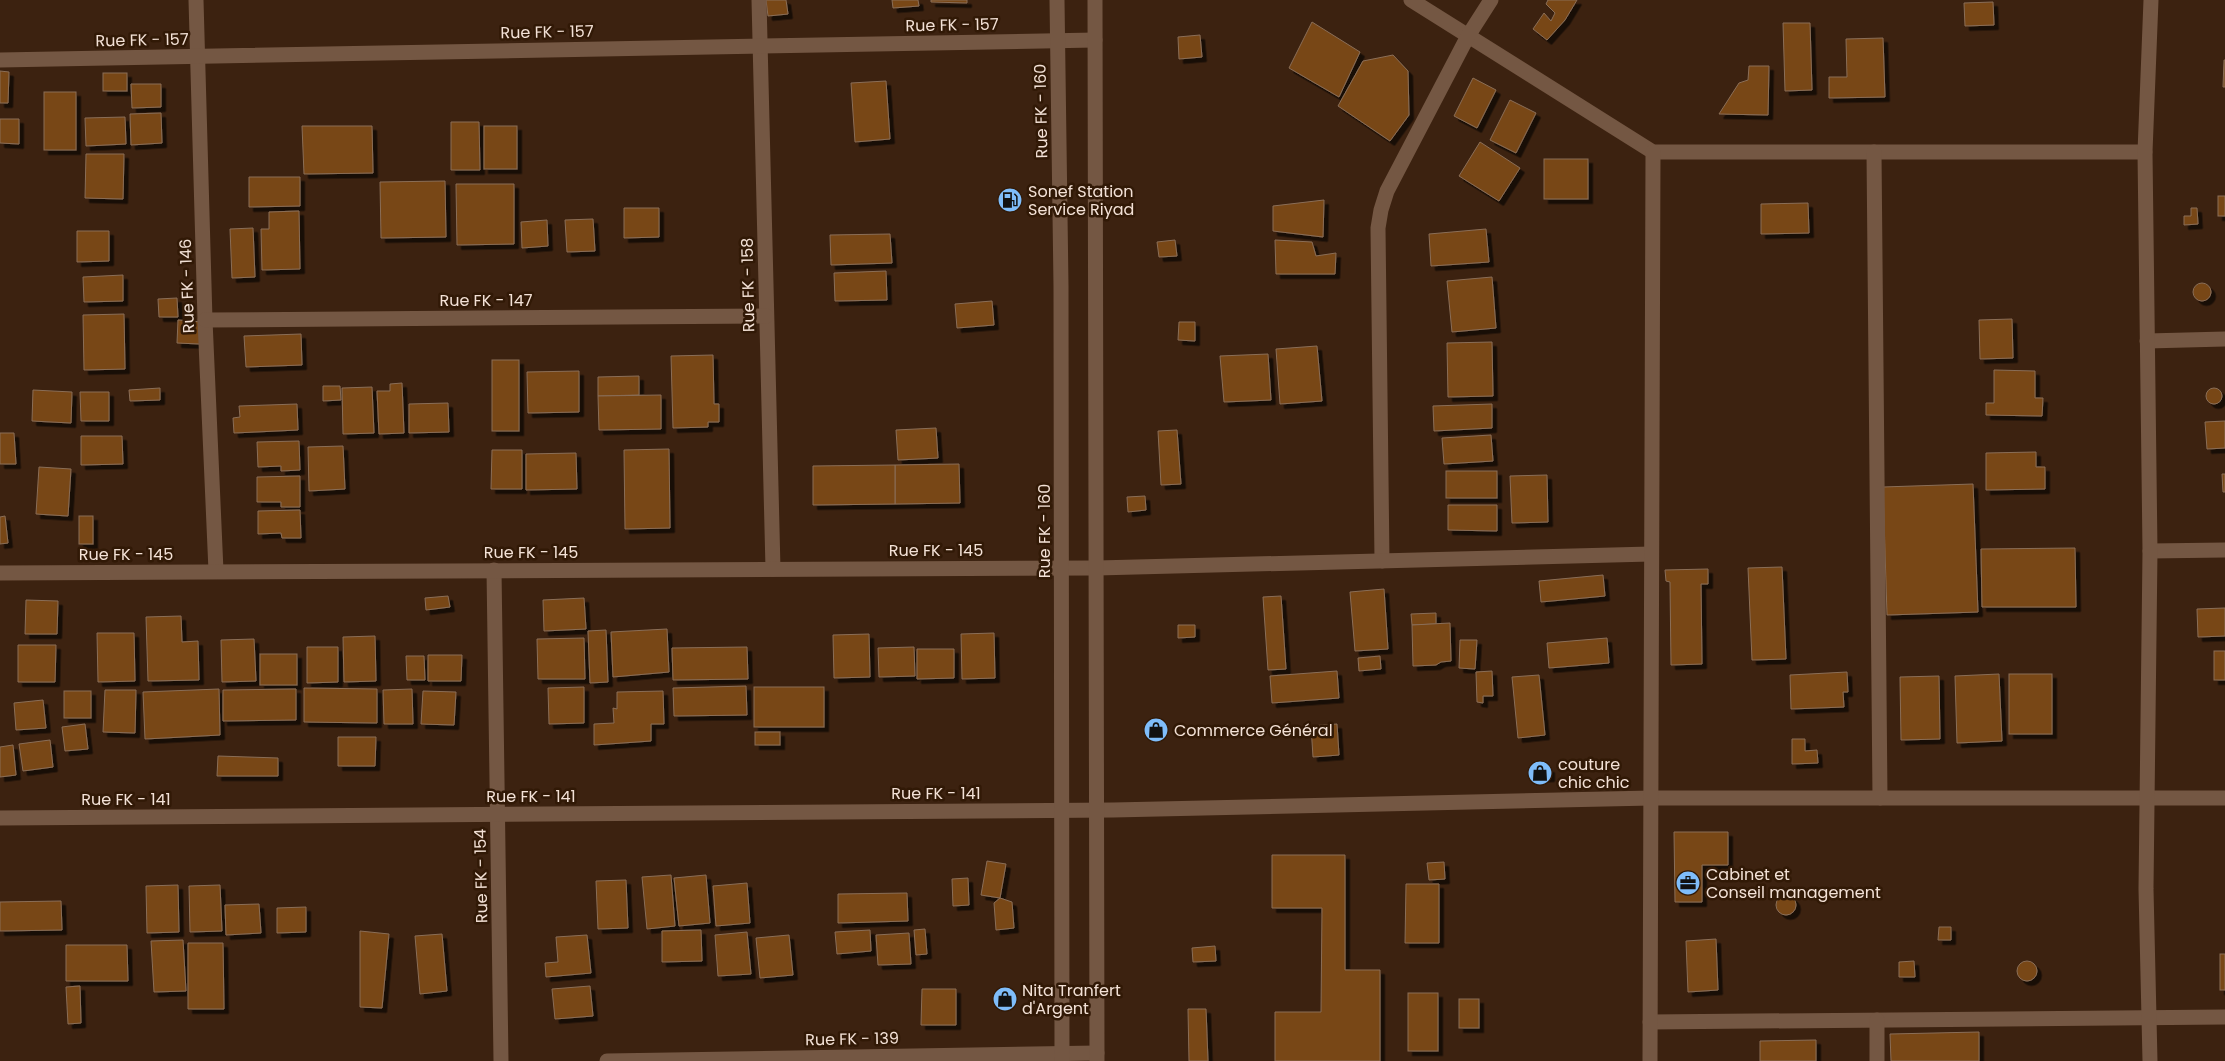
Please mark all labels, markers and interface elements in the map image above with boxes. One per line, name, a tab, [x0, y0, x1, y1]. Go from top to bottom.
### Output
street label: Rue FK - 157	[905, 13, 999, 37]
street label: Rue FK - 157	[500, 20, 594, 44]
street label: Rue FK - 157	[95, 28, 189, 52]
street label: Rue FK - 160	[1029, 64, 1053, 158]
place label: Sonef Station Service Riyad	[1028, 180, 1134, 221]
fuel station icon: Sonef Station Service Riyad	[997, 187, 1023, 213]
street label: Rue FK - 146	[174, 238, 200, 334]
street label: Rue FK - 158	[736, 238, 760, 332]
street label: Rue FK - 147	[439, 289, 533, 312]
street label: Rue FK - 160	[1033, 484, 1056, 578]
street label: Rue FK - 145	[889, 539, 983, 562]
street label: Rue FK - 145	[484, 541, 578, 564]
street label: Rue FK - 145	[79, 543, 173, 566]
shop icon: Commerce Général	[1143, 717, 1169, 743]
place label: Commerce Général	[1174, 719, 1333, 742]
place label: couture chic chic	[1558, 753, 1630, 794]
shop icon: couture chic chic	[1527, 760, 1553, 786]
street label: Rue FK - 141	[891, 782, 981, 805]
street label: Rue FK - 141	[486, 785, 576, 808]
street label: Rue FK - 141	[81, 788, 171, 811]
street label: Rue FK - 154	[469, 829, 493, 923]
place label: Cabinet et Conseil management	[1706, 863, 1881, 904]
office icon: Cabinet et Conseil management	[1675, 870, 1701, 896]
place label: Nita Tranfert d'Argent	[1022, 979, 1121, 1020]
shop icon: Nita Tranfert d'Argent	[992, 986, 1018, 1012]
street label: Rue FK - 139	[805, 1027, 899, 1051]

